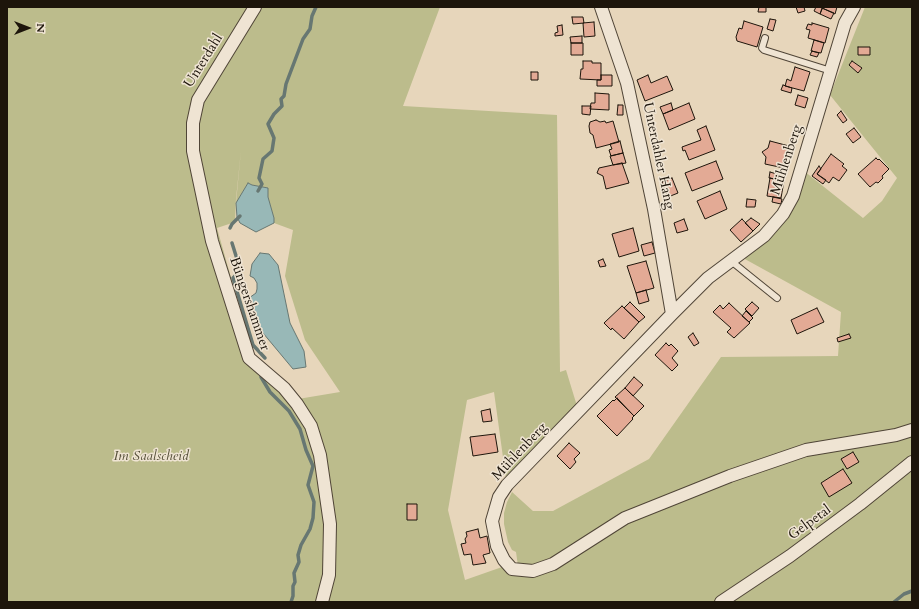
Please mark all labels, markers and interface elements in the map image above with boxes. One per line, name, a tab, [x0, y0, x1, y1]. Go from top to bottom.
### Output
north arrow	[8, 8, 48, 48]
text: N	[33, 23, 48, 33]
street label: Unterdahl	[181, 31, 227, 91]
street label: Unterdahler Hang	[638, 101, 678, 211]
street label: Mühlenberg	[768, 123, 806, 197]
street label: Büngershammer	[225, 255, 273, 353]
street label: Mühlenberg	[489, 419, 551, 485]
park label: Im Saalscheid	[113, 449, 189, 465]
street label: Gelpetal	[785, 502, 835, 544]

